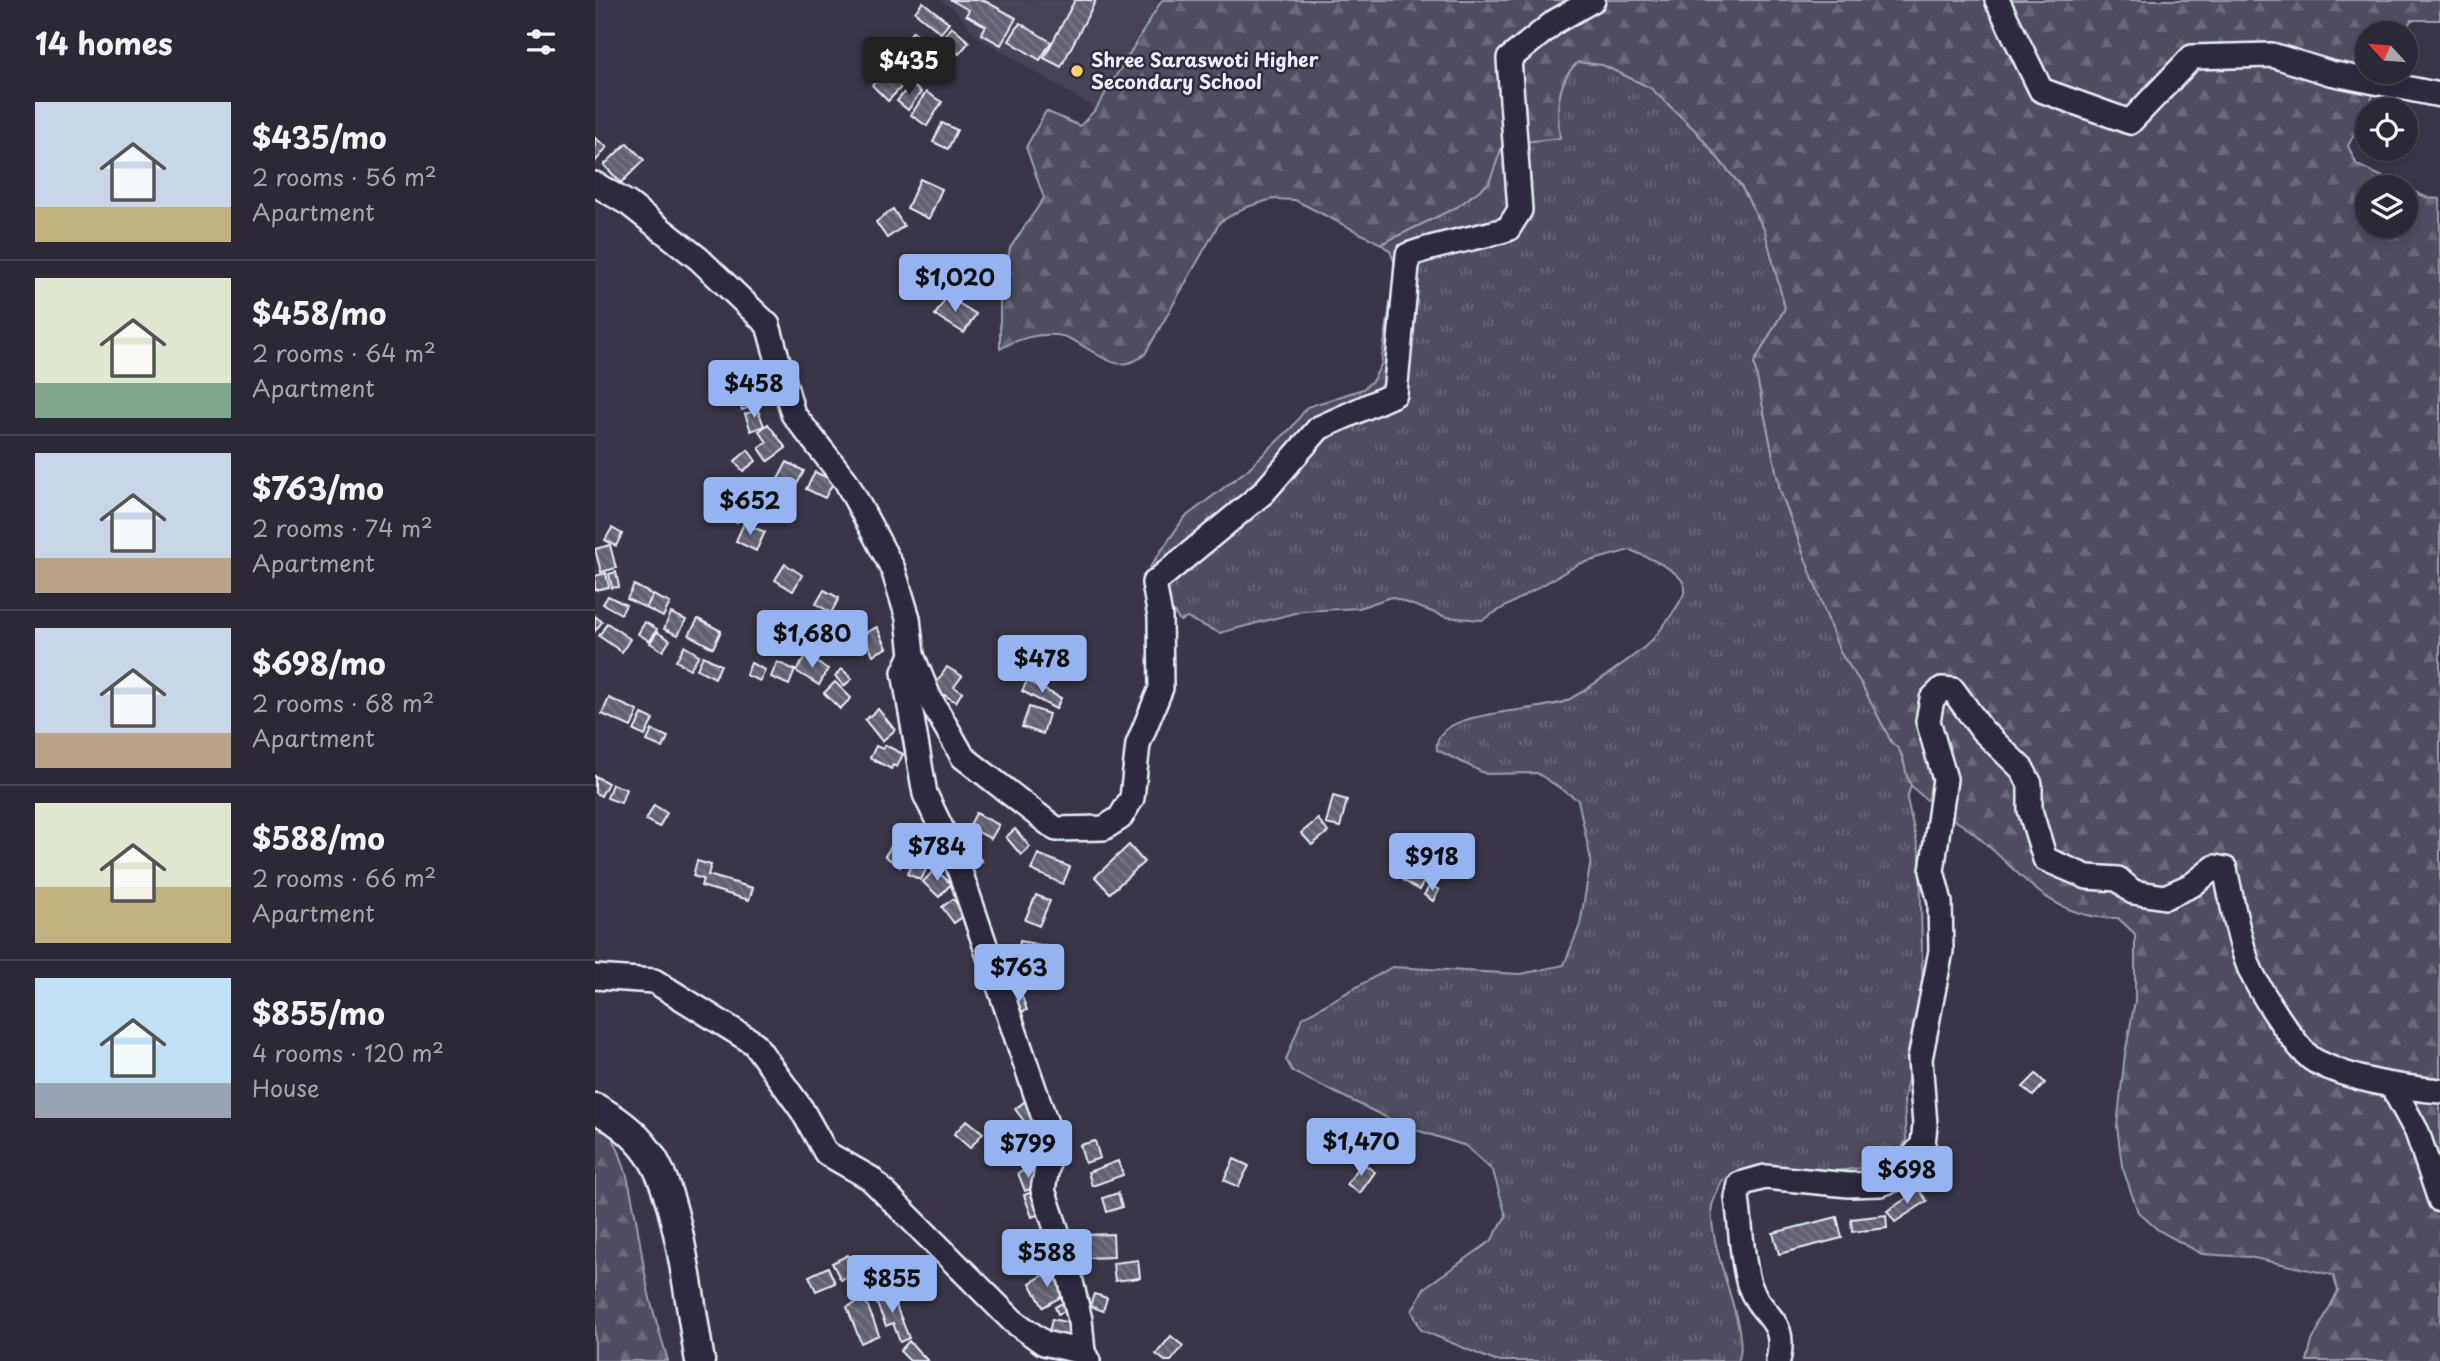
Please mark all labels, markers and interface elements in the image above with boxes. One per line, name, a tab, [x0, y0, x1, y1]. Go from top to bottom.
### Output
text: 14 homes	[35, 20, 173, 65]
north arrow	[2355, 21, 2419, 84]
map controls	[2355, 21, 2418, 238]
icon: filters	[522, 23, 560, 61]
pin: $435	[868, 38, 950, 97]
text: $435	[879, 42, 939, 77]
place label: Shree Saraswoti Higher Secondary School	[1091, 45, 1319, 95]
marker: Shree Saraswoti Higher Secondary School	[1069, 63, 1085, 79]
button: locate	[2355, 98, 2418, 161]
text: $435/mo	[252, 114, 387, 159]
icon: home	[91, 130, 175, 214]
text: 2 rooms · 56 m²	[252, 159, 437, 194]
button: layers	[2355, 175, 2418, 238]
text: Apartment	[252, 194, 375, 229]
pin: $1,020	[898, 254, 1012, 314]
text: $1,020	[915, 259, 995, 294]
text: $458/mo	[252, 290, 386, 335]
icon: home	[91, 306, 175, 390]
text: 2 rooms · 64 m²	[252, 335, 436, 370]
pin: $458	[713, 360, 795, 420]
text: $458	[724, 365, 784, 400]
text: Apartment	[252, 370, 375, 405]
text: $763/mo	[252, 465, 384, 510]
pin: $652	[709, 477, 791, 537]
icon: home	[91, 481, 175, 565]
text: $652	[720, 482, 780, 517]
text: 2 rooms · 74 m²	[252, 510, 433, 545]
text: Apartment	[252, 545, 375, 580]
pin: $1,680	[755, 610, 869, 670]
text: $1,680	[773, 615, 851, 650]
pin: $478	[1001, 636, 1083, 695]
text: $698/mo	[252, 640, 386, 685]
text: $478	[1014, 640, 1070, 675]
icon: home	[91, 656, 175, 740]
text: 2 rooms · 68 m²	[252, 685, 434, 720]
text: Apartment	[252, 720, 375, 755]
text: $588/mo	[252, 815, 385, 860]
pin: $784	[896, 824, 978, 883]
text: $784	[908, 828, 966, 863]
icon: home	[91, 831, 175, 915]
pin: $918	[1391, 834, 1473, 893]
text: $918	[1405, 838, 1459, 873]
text: 2 rooms · 66 m²	[252, 860, 436, 895]
text: Apartment	[252, 895, 375, 930]
pin: $763	[978, 944, 1060, 1004]
text: $763	[990, 949, 1048, 984]
text: $855/mo	[252, 990, 385, 1035]
icon: home	[91, 1006, 175, 1090]
text: 4 rooms · 120 m²	[252, 1035, 444, 1070]
text: House	[252, 1070, 319, 1105]
pin: $1,470	[1304, 1118, 1418, 1178]
pin: $799	[987, 1120, 1069, 1180]
text: $1,470	[1323, 1123, 1399, 1158]
text: $799	[1000, 1125, 1056, 1160]
pin: $698	[1866, 1146, 1948, 1206]
text: $698	[1878, 1151, 1936, 1186]
pin: $588	[1006, 1230, 1088, 1289]
text: $588	[1018, 1234, 1076, 1269]
pin: $855	[851, 1256, 933, 1315]
text: $855	[863, 1260, 921, 1295]

